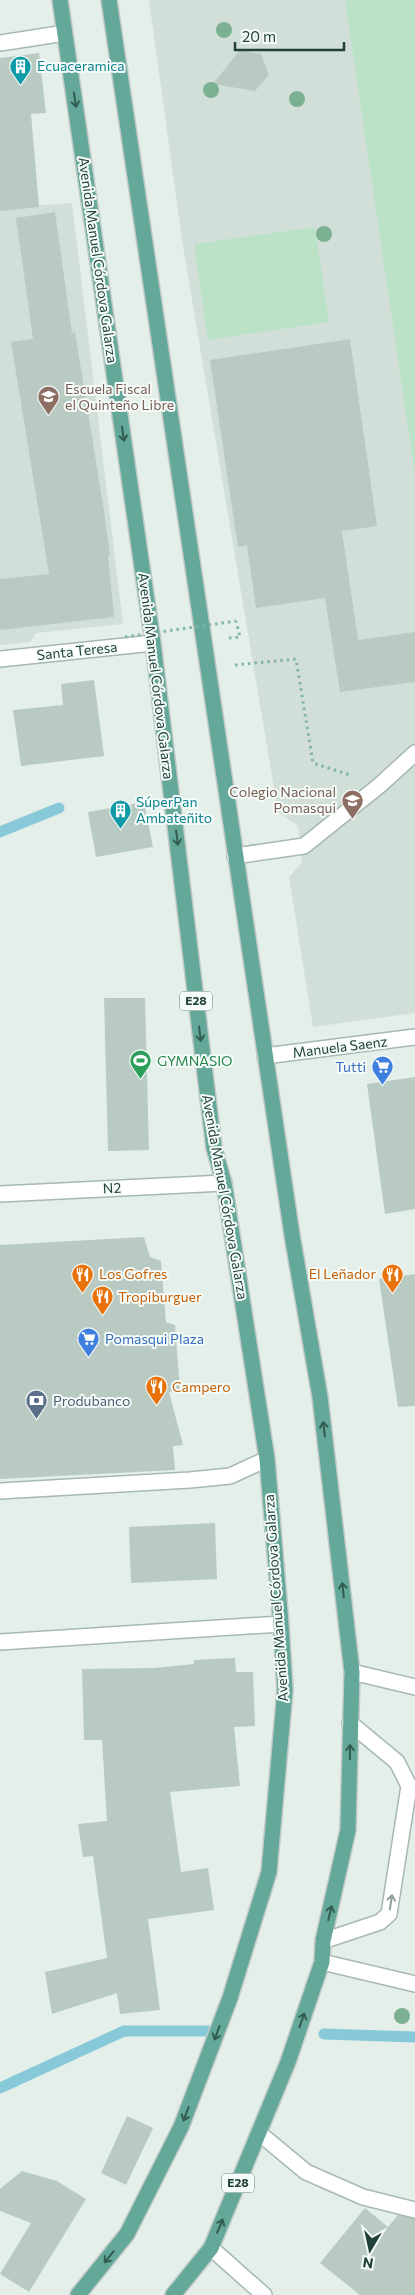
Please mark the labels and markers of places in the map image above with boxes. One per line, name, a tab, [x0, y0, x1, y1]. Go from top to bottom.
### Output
building icon: Ecuaceramica	[9, 54, 33, 85]
place label: Ecuaceramica	[37, 57, 125, 74]
place label: Escuela Fiscal el Quinteño Libre	[65, 380, 174, 413]
school or university icon: Escuela Fiscal el Quinteño Libre	[37, 385, 61, 416]
place label: Colegio Nacional Pomasqui	[229, 783, 336, 816]
school or university icon: Colegio Nacional Pomasqui	[340, 788, 364, 819]
place label: SúperPan Ambateñito	[136, 793, 212, 826]
building icon: SúperPan Ambateñito	[108, 798, 132, 829]
sports icon: GYMNASIO	[129, 1049, 153, 1080]
place label: GYMNASIO	[157, 1052, 232, 1069]
supermarket icon: Tutti	[370, 1055, 394, 1086]
place label: Tutti	[335, 1058, 366, 1075]
restaurant icon: Los Gofres	[71, 1262, 95, 1293]
restaurant icon: El Leñador	[380, 1262, 404, 1293]
place label: Los Gofres	[99, 1265, 167, 1282]
place label: El Leñador	[309, 1265, 376, 1282]
restaurant icon: Tropiburguer	[90, 1285, 114, 1316]
place label: Tropiburguer	[118, 1288, 202, 1305]
supermarket icon: Pomasqui Plaza	[77, 1327, 101, 1358]
place label: Pomasqui Plaza	[105, 1330, 204, 1347]
restaurant icon: Campero	[144, 1375, 168, 1406]
place label: Campero	[172, 1378, 231, 1395]
bank icon: Produbanco	[25, 1389, 49, 1420]
place label: Produbanco	[53, 1392, 130, 1409]

